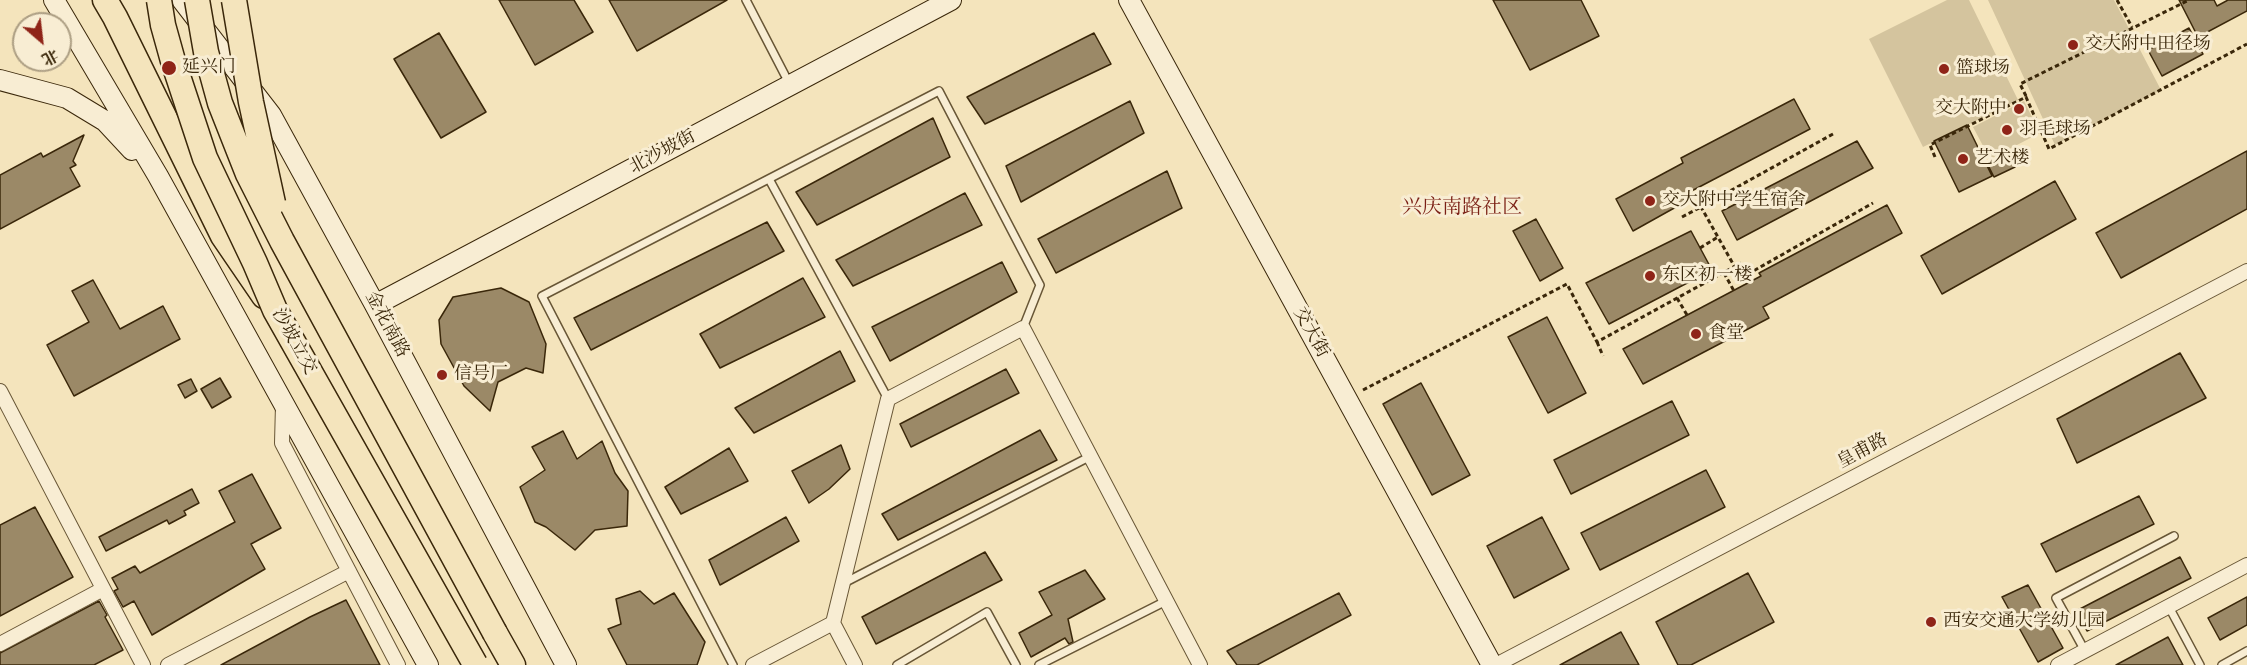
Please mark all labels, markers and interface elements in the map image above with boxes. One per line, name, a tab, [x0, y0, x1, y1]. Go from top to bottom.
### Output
north arrow	[12, 12, 72, 72]
place label: 交大附中田径场	[2085, 34, 2211, 56]
marker: 交大附中田径场	[2066, 38, 2080, 52]
text: 北	[38, 44, 61, 69]
place label: 延兴门	[182, 57, 236, 79]
place label: 篮球场	[1956, 58, 2010, 80]
marker: 延兴门	[160, 59, 178, 77]
marker: 篮球场	[1937, 62, 1951, 76]
place label: 交大附中	[1935, 98, 2007, 120]
marker: 交大附中	[2012, 102, 2026, 116]
place label: 羽毛球场	[2019, 119, 2091, 141]
marker: 羽毛球场	[2000, 123, 2014, 137]
street label: 北沙坡街	[626, 127, 700, 179]
place label: 艺术楼	[1975, 148, 2029, 170]
marker: 艺术楼	[1956, 152, 1970, 166]
place label: 交大附中学生宿舍	[1662, 190, 1806, 212]
marker: 交大附中学生宿舍	[1643, 194, 1657, 208]
district label: 兴庆南路社区	[1402, 197, 1522, 221]
place label: 东区初一楼	[1662, 265, 1752, 287]
marker: 东区初一楼	[1643, 269, 1657, 283]
street label: 金花南路	[360, 288, 412, 362]
street label: 交大街	[1287, 304, 1333, 362]
street label: 沙坡立交	[266, 305, 320, 379]
place label: 食堂	[1708, 323, 1744, 345]
marker: 食堂	[1689, 327, 1703, 341]
place label: 信号厂	[454, 364, 508, 386]
marker: 信号厂	[435, 368, 449, 382]
street label: 皇甫路	[1834, 430, 1892, 474]
place label: 西安交通大学幼儿园	[1943, 611, 2105, 633]
marker: 西安交通大学幼儿园	[1924, 615, 1938, 629]

